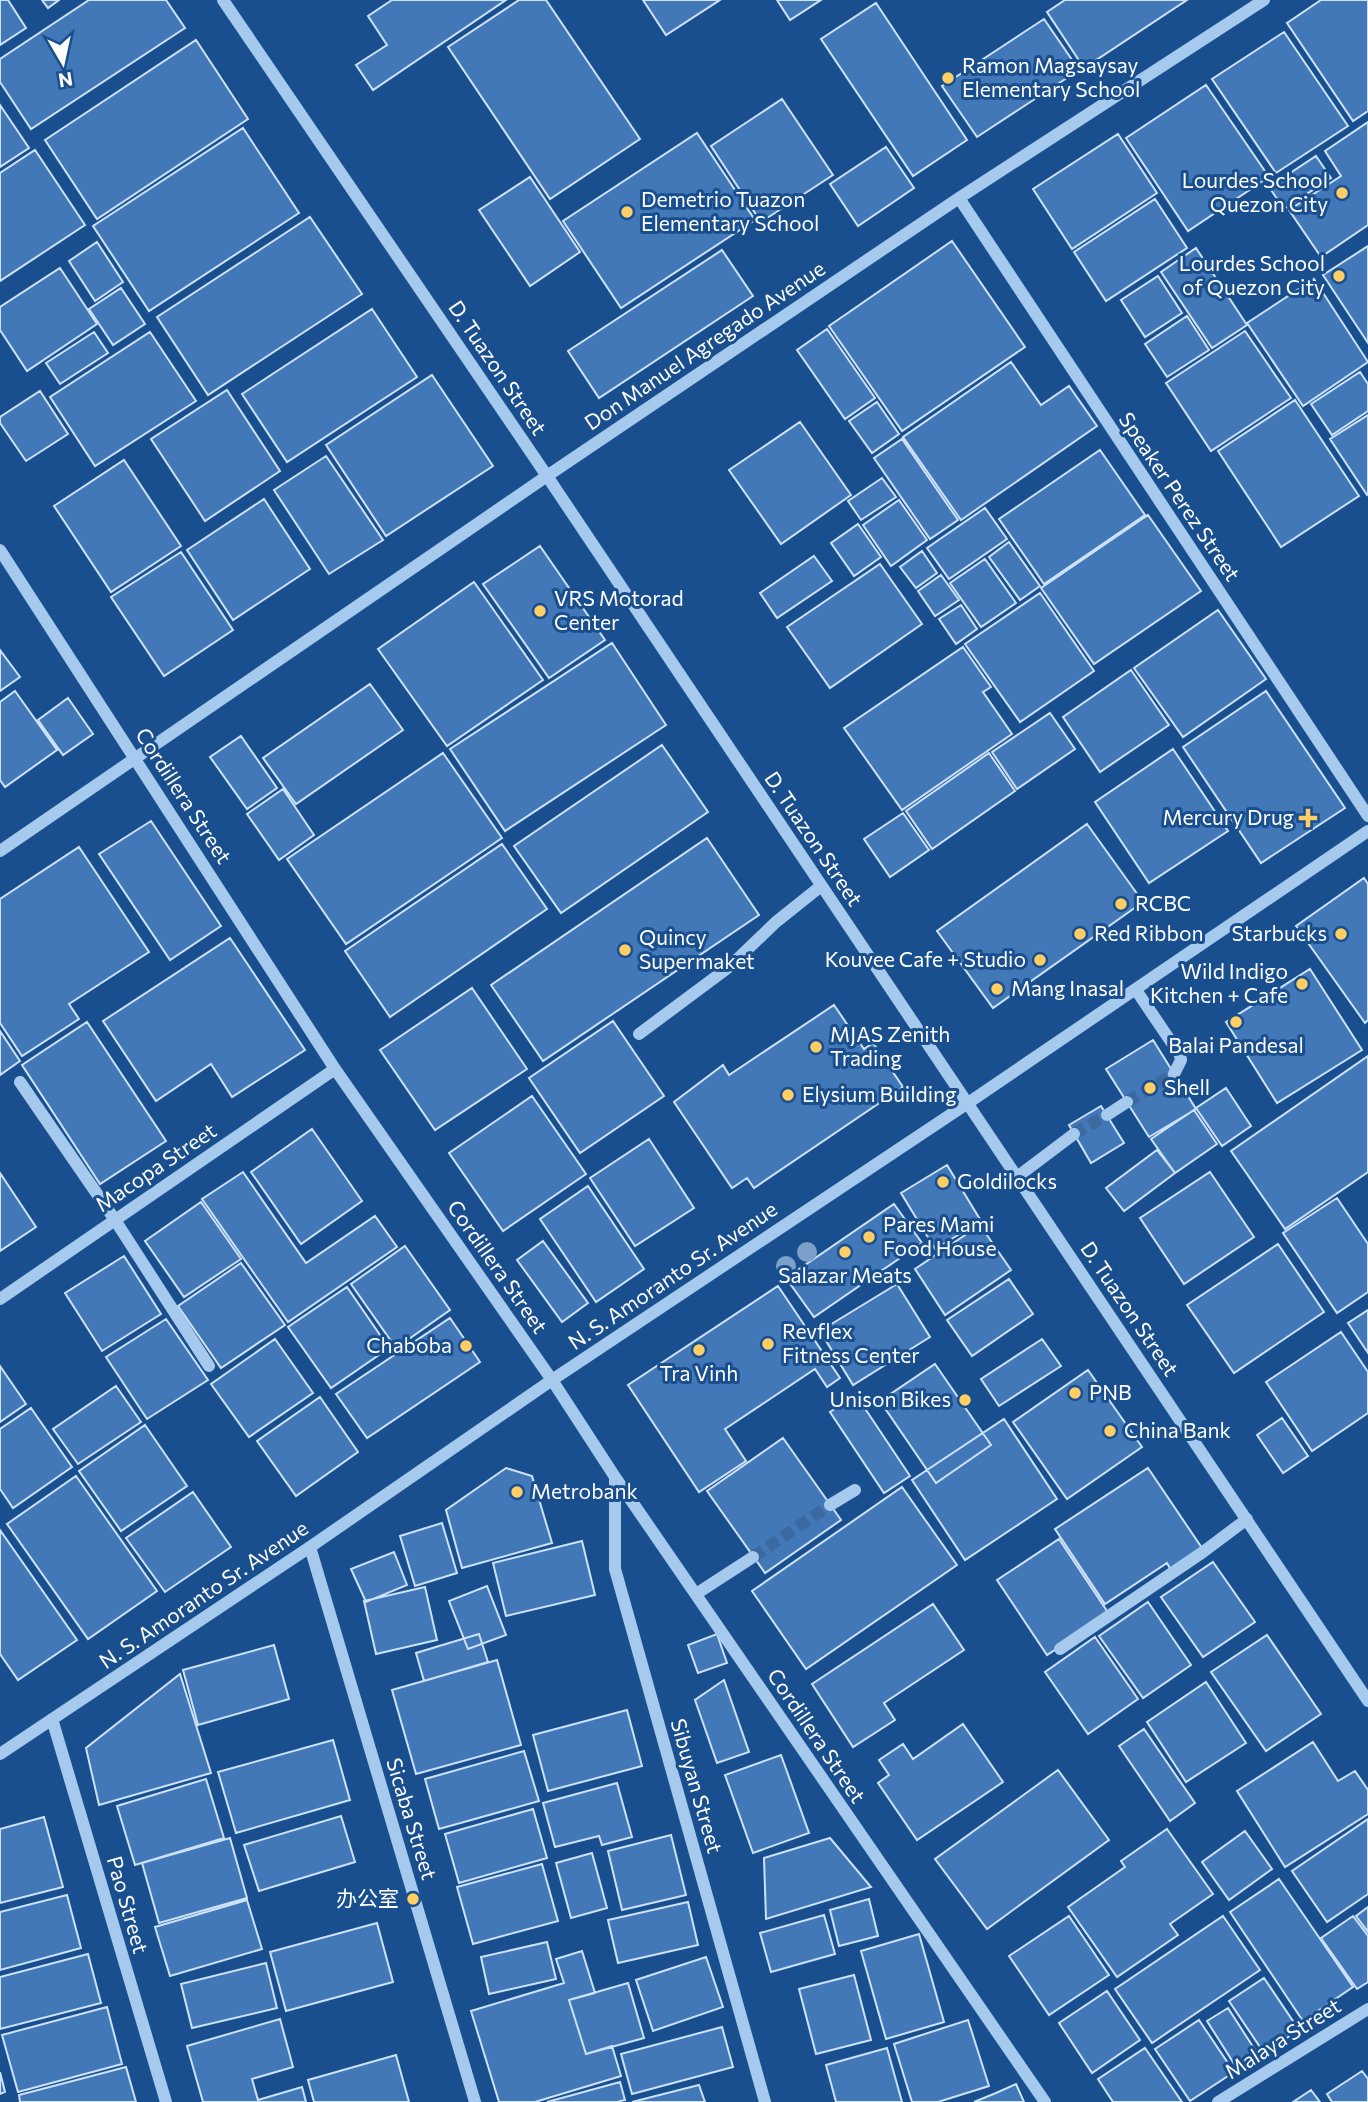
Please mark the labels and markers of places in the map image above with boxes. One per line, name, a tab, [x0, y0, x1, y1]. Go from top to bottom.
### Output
place label: Ramon Magsaysay Elementary School	[962, 52, 1140, 101]
marker: Ramon Magsaysay Elementary School	[940, 70, 956, 86]
place label: Lourdes School Quezon City	[1182, 167, 1328, 216]
marker: Lourdes School Quezon City	[1334, 185, 1350, 201]
place label: Demetrio Tuazon Elementary School	[641, 186, 819, 235]
marker: Demetrio Tuazon Elementary School	[619, 204, 635, 220]
place label: Lourdes School of Quezon City	[1179, 250, 1325, 299]
marker: Lourdes School of Quezon City	[1331, 268, 1347, 284]
place label: VRS Motorad Center	[554, 585, 684, 634]
marker: VRS Motorad Center	[532, 603, 548, 619]
place label: Mercury Drug	[1162, 804, 1294, 829]
marker: Mercury Drug	[1300, 810, 1316, 826]
place label: RCBC	[1135, 890, 1191, 915]
marker: RCBC	[1113, 896, 1129, 912]
place label: Red Ribbon	[1094, 920, 1204, 945]
place label: Starbucks	[1231, 920, 1327, 945]
place label: Quincy Supermaket	[639, 924, 755, 973]
marker: Red Ribbon	[1072, 926, 1088, 942]
marker: Starbucks	[1333, 926, 1349, 942]
marker: Quincy Supermaket	[617, 942, 633, 958]
place label: Kouvee Cafe + Studio	[825, 946, 1026, 971]
marker: Kouvee Cafe + Studio	[1032, 952, 1048, 968]
place label: Wild Indigo Kitchen + Cafe	[1150, 958, 1288, 1007]
place label: Mang Inasal	[1011, 975, 1124, 1000]
marker: Wild Indigo Kitchen + Cafe	[1294, 976, 1310, 992]
marker: Mang Inasal	[989, 981, 1005, 997]
marker: Balai Pandesal	[1228, 1014, 1244, 1030]
place label: MJAS Zenith Trading	[830, 1021, 950, 1070]
place label: Balai Pandesal	[1168, 1032, 1304, 1057]
marker: MJAS Zenith Trading	[808, 1039, 824, 1055]
place label: Shell	[1164, 1074, 1210, 1099]
marker: Shell	[1142, 1080, 1158, 1096]
place label: Elysium Building	[802, 1081, 957, 1106]
marker: Elysium Building	[780, 1087, 796, 1103]
place label: Goldilocks	[957, 1168, 1057, 1193]
marker: Goldilocks	[935, 1174, 951, 1190]
place label: Pares Mami Food House	[883, 1211, 996, 1260]
marker: Pares Mami Food House	[861, 1229, 877, 1245]
marker: Salazar Meats	[837, 1244, 853, 1260]
place label: Salazar Meats	[778, 1262, 912, 1287]
place label: Revflex Fitness Center	[782, 1318, 920, 1367]
place label: Chaboba	[366, 1332, 452, 1357]
marker: Revflex Fitness Center	[760, 1336, 776, 1352]
marker: Chaboba	[458, 1338, 474, 1354]
marker: Tra Vinh	[691, 1342, 707, 1358]
place label: Tra Vinh	[660, 1360, 738, 1385]
place label: PNB	[1089, 1379, 1132, 1404]
marker: PNB	[1067, 1385, 1083, 1401]
place label: Unison Bikes	[830, 1386, 951, 1411]
marker: Unison Bikes	[957, 1392, 973, 1408]
place label: China Bank	[1124, 1417, 1231, 1442]
marker: China Bank	[1102, 1423, 1118, 1439]
place label: Metrobank	[531, 1478, 638, 1503]
marker: Metrobank	[509, 1484, 525, 1500]
place label: 办公室	[336, 1885, 399, 1910]
marker: 办公室	[405, 1891, 421, 1907]

